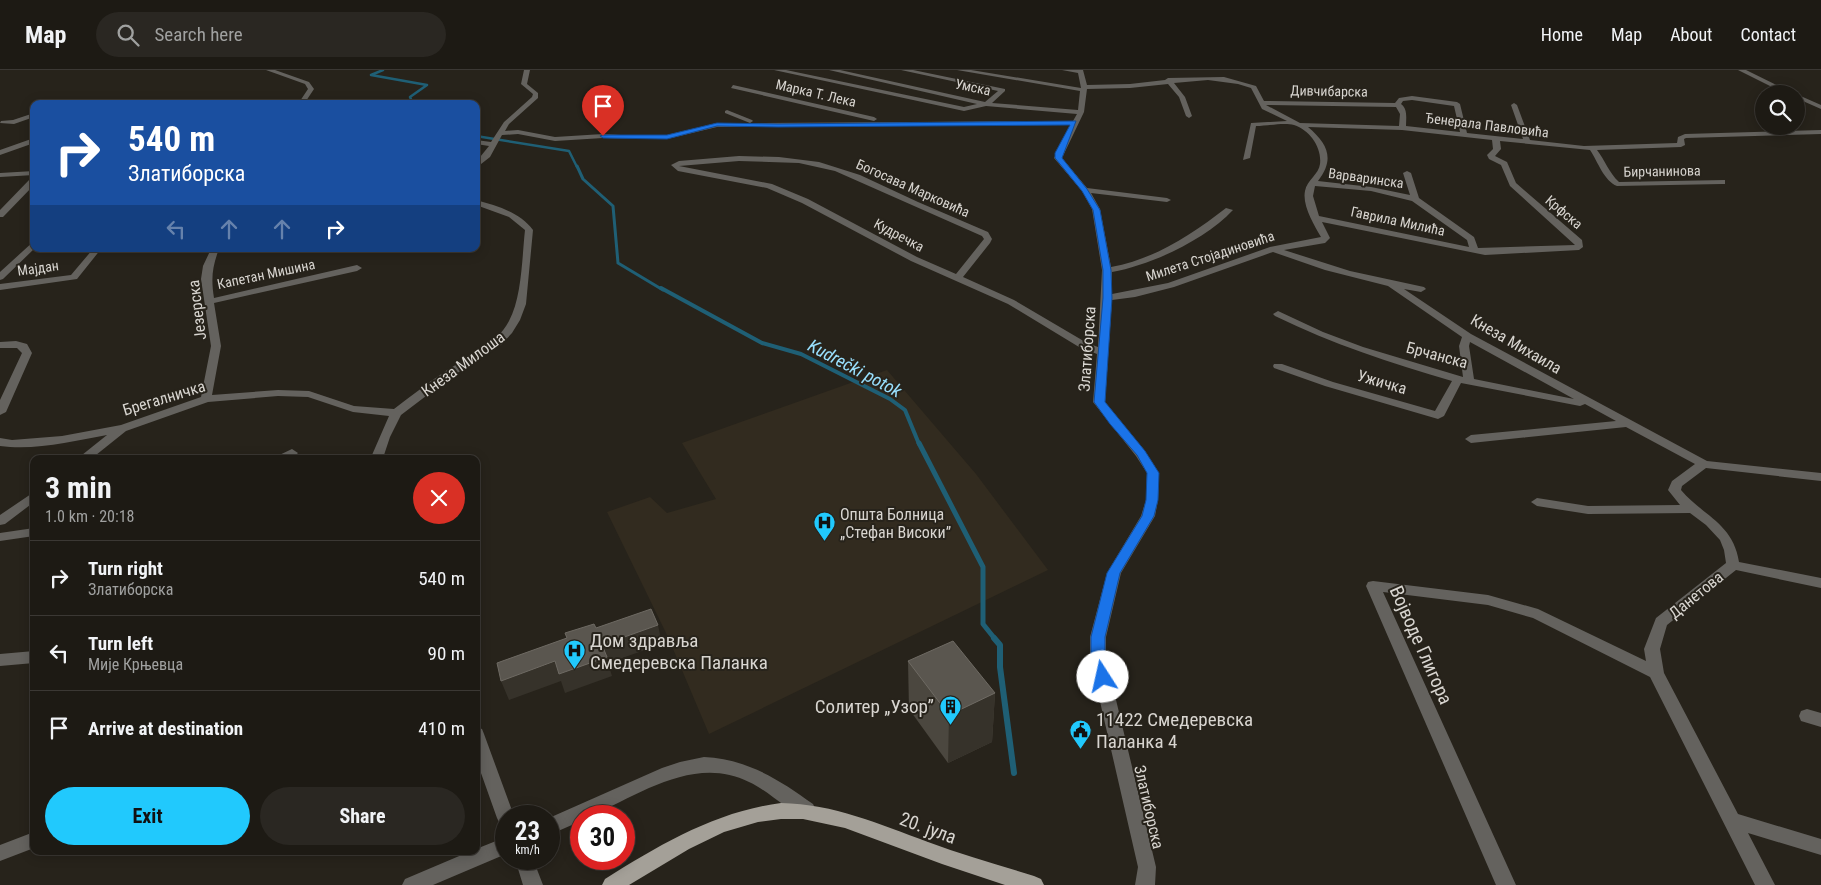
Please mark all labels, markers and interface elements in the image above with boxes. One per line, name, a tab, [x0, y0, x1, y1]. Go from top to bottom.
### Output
search box	[96, 12, 446, 57]
text: Map	[25, 21, 66, 49]
icon: search	[114, 21, 142, 49]
text: Search here	[154, 23, 243, 46]
text: Home	[1541, 24, 1583, 45]
text: Map	[1611, 24, 1642, 45]
text: About	[1670, 24, 1712, 45]
text: Contact	[1740, 24, 1796, 45]
street label: Умска	[954, 75, 992, 99]
street label: Марка Т. Лека	[774, 76, 858, 110]
street label: Дивчибарска	[1290, 82, 1368, 100]
pin	[582, 85, 624, 136]
map controls	[1755, 85, 1805, 135]
button: search	[1755, 85, 1805, 135]
icon: arrive	[589, 92, 617, 120]
street label: Ђенерала Павловића	[1424, 109, 1550, 141]
text: 540 m	[128, 119, 215, 160]
icon: right	[45, 120, 110, 185]
street label: Богосава Марковића	[854, 156, 972, 220]
text: Златиборска	[128, 161, 245, 186]
street label: Бирчанинова	[1623, 162, 1701, 180]
street label: Варваринска	[1327, 165, 1405, 191]
street label: Крфска	[1542, 192, 1586, 232]
street label: Гаврила Милића	[1349, 203, 1447, 239]
icon: left	[162, 215, 190, 243]
icon: ahead	[215, 215, 243, 243]
icon: ahead	[268, 215, 296, 243]
icon: right	[321, 215, 349, 243]
street label: Кудречка	[871, 215, 927, 255]
street label: Милета Стојадиновића	[1144, 228, 1276, 284]
street label: Капетан Мишина	[216, 256, 316, 292]
street label: Мајдан	[16, 257, 60, 279]
street label: Језерска	[184, 279, 210, 341]
street label: Златиборска	[1075, 306, 1099, 392]
street label: Кнеза Михаила	[1467, 310, 1565, 378]
street label: Кнеза Милоша	[418, 327, 508, 401]
water label: Kudrečki potok	[805, 335, 906, 402]
street label: Брчанска	[1404, 338, 1470, 372]
street label: Ужичка	[1355, 366, 1409, 398]
street label: Брегалничка	[120, 376, 208, 420]
text: 3 min	[45, 470, 112, 505]
button: close	[413, 472, 465, 524]
place label: Општа Болница „Стефан Високи”	[840, 505, 951, 542]
text: 1.0 km · 20:18	[45, 507, 135, 526]
hospital icon: Општа Болница „Стефан Високи”	[812, 511, 836, 542]
text: Turn right	[88, 557, 163, 580]
icon: right	[45, 564, 73, 592]
text: 540 m	[418, 567, 465, 590]
street label: Данетова	[1665, 567, 1727, 623]
text: Златиборска	[88, 580, 173, 599]
street label: Војводе Глигора	[1385, 582, 1457, 708]
place label: Дом здравља Смедеревска Паланка	[590, 629, 768, 674]
text: Turn left	[88, 632, 153, 655]
icon: left	[45, 639, 73, 667]
hospital icon: Дом здравља Смедеревска Паланка	[562, 639, 586, 670]
text: 90 m	[428, 642, 465, 665]
position arrow	[1076, 650, 1128, 702]
text: Мије Крњевца	[88, 655, 183, 674]
building icon: Солитер „Узор”	[938, 694, 962, 725]
place label: Солитер „Узор”	[815, 695, 934, 718]
place label: 11422 Смедеревска Паланка 4	[1096, 708, 1253, 753]
icon: arrive	[45, 714, 73, 742]
text: Arrive at destination	[88, 717, 243, 740]
text: 410 m	[418, 717, 465, 740]
public building icon: 11422 Смедеревска Паланка 4	[1068, 718, 1092, 749]
street label: Златиборска	[1130, 763, 1168, 851]
button: Exit	[45, 787, 250, 845]
button: Share	[260, 787, 465, 845]
speed limit sign: 30	[570, 805, 635, 870]
street label: 20. јула	[896, 807, 960, 849]
text: 23	[515, 817, 540, 846]
text: km/h	[515, 843, 540, 857]

